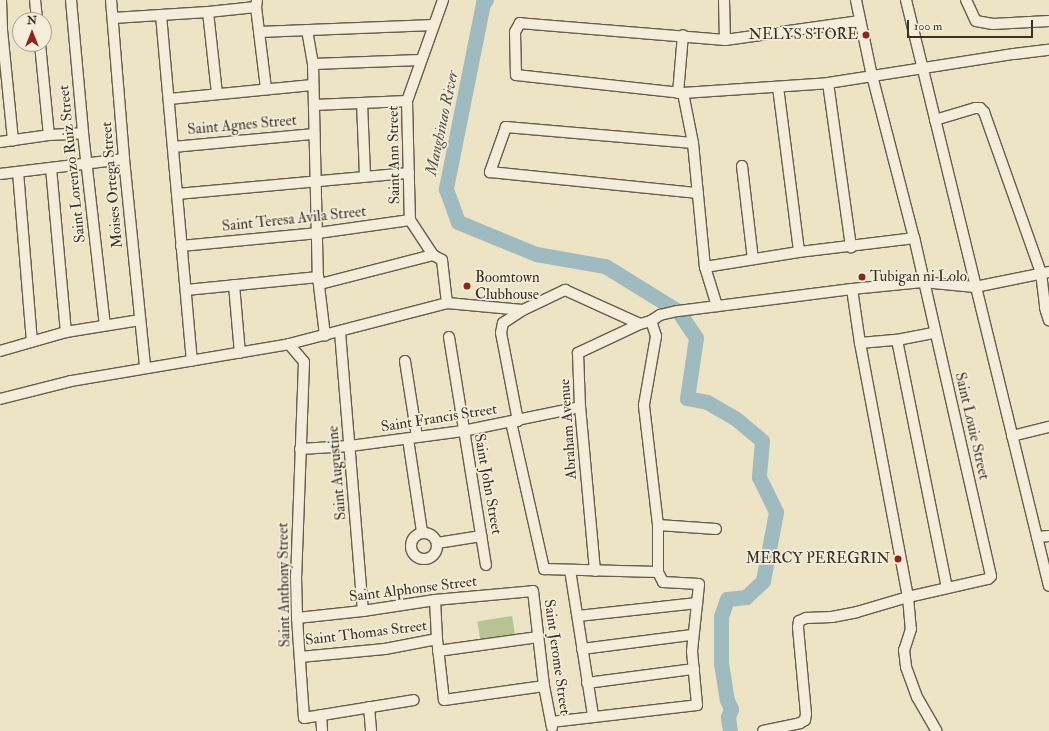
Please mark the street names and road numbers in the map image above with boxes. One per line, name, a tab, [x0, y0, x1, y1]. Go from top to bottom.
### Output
street label: Saint Lorenzo Ruiz Street	[55, 84, 89, 244]
street label: Saint Ann Street	[384, 106, 404, 204]
street label: Saint Agnes Street	[187, 111, 297, 139]
street label: Moises Ortega Street	[98, 121, 126, 249]
street label: Saint Teresa Avila Street	[221, 202, 367, 236]
street label: Saint Louie Street	[951, 371, 993, 481]
street label: Abraham Avenue	[556, 378, 580, 480]
street label: Saint Francis Street	[380, 400, 498, 436]
street label: Saint Augustine	[324, 425, 350, 521]
street label: Saint John Street	[470, 432, 506, 536]
street label: Saint Anthony Street	[274, 522, 294, 648]
street label: Saint Alphonse Street	[348, 572, 478, 606]
street label: Saint Jerome Street	[540, 598, 574, 716]
street label: Saint Thomas Street	[304, 617, 428, 649]

